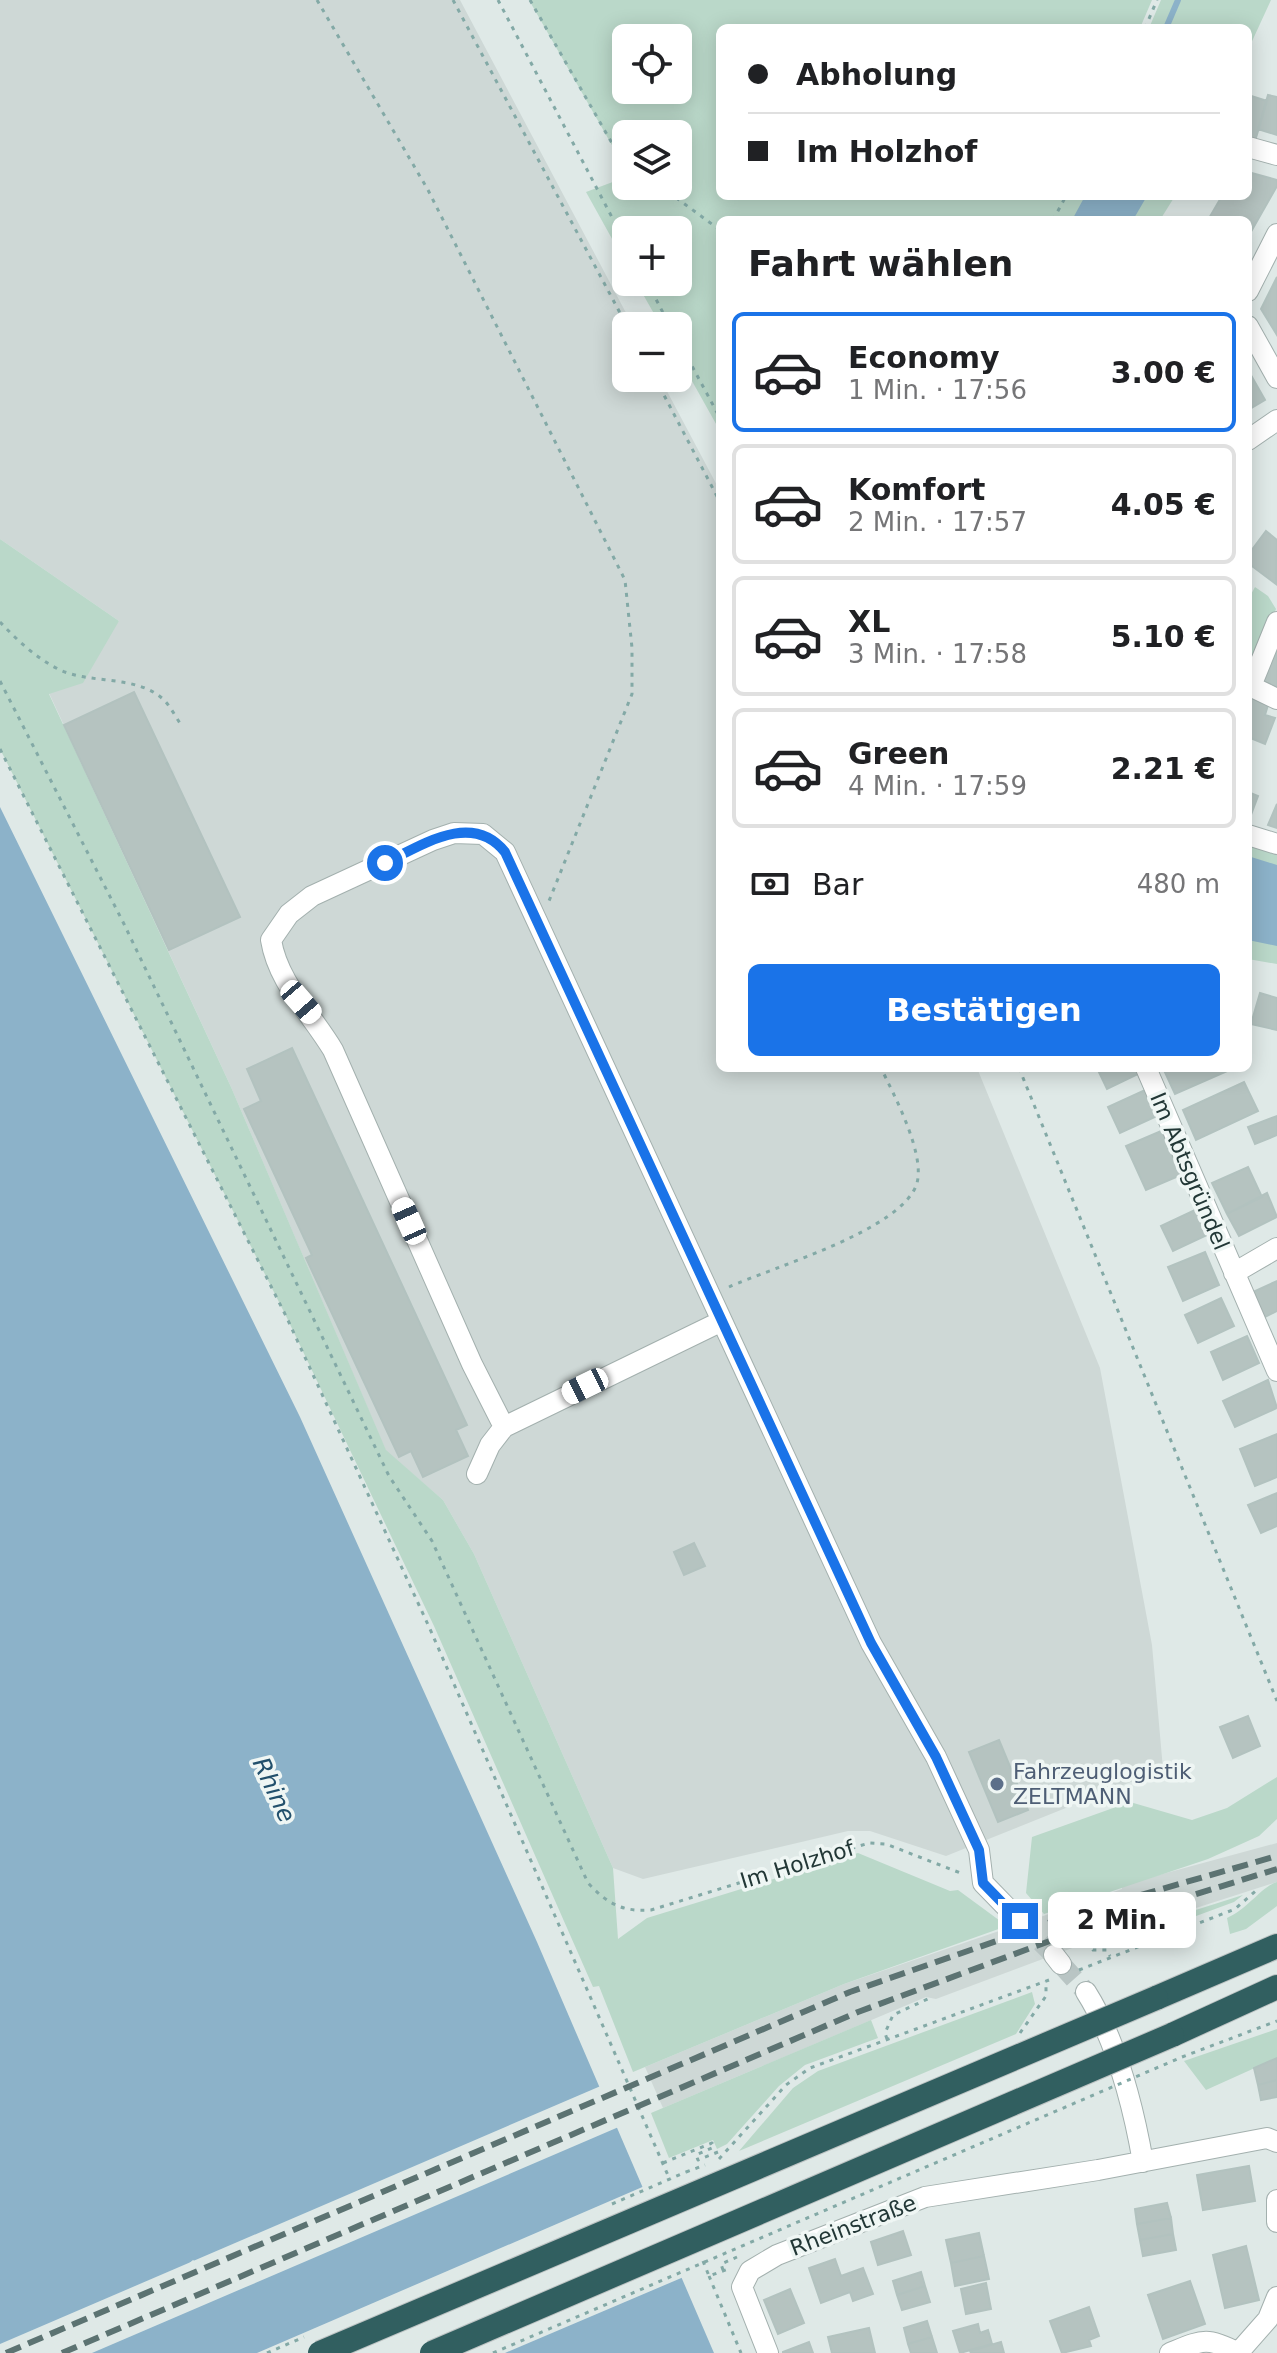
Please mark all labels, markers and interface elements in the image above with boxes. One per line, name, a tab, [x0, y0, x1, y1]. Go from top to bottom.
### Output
map controls	[612, 24, 692, 392]
button: locate	[612, 24, 692, 104]
text: Abholung	[796, 57, 957, 92]
button: layers	[612, 120, 692, 200]
text: Im Holzhof	[796, 134, 977, 169]
button: +	[612, 216, 692, 296]
text: Fahrt wählen	[748, 243, 1013, 284]
button: −	[612, 312, 692, 392]
icon: car	[752, 336, 824, 408]
text: Economy	[848, 340, 1000, 375]
text: 3.00 €	[1111, 355, 1216, 390]
text: 1 Min. · 17:56	[848, 375, 1027, 405]
icon: car	[752, 468, 824, 540]
text: Komfort	[848, 472, 985, 507]
text: 4.05 €	[1111, 487, 1216, 522]
text: 2 Min. · 17:57	[848, 507, 1027, 537]
icon: car	[752, 600, 824, 672]
text: XL	[848, 604, 890, 639]
text: 5.10 €	[1111, 619, 1216, 654]
text: 3 Min. · 17:58	[848, 639, 1027, 669]
icon: car	[752, 732, 824, 804]
text: Green	[848, 736, 949, 771]
text: 2.21 €	[1111, 751, 1216, 786]
text: 4 Min. · 17:59	[848, 771, 1027, 801]
route start	[367, 845, 403, 881]
icon: cash	[748, 862, 792, 906]
text: Bar	[812, 867, 863, 902]
text: 480 m	[1137, 869, 1220, 899]
button: Bestätigen	[748, 964, 1220, 1056]
car	[276, 976, 326, 1028]
street label: Im Abtsgründel	[1145, 1089, 1234, 1254]
car	[388, 1194, 430, 1248]
car	[558, 1365, 612, 1407]
water label: Rhine	[247, 1753, 301, 1827]
place label: Fahrzeuglogistik ZELTMANN	[1013, 1759, 1192, 1809]
marker: Fahrzeuglogistik ZELTMANN	[988, 1775, 1006, 1793]
street label: Im Holzhof	[737, 1835, 858, 1894]
callout: 2 Min.	[1048, 1893, 1196, 1949]
route end	[1002, 1903, 1038, 1939]
text: 2 Min.	[1077, 1905, 1167, 1935]
street label: Rheinstraße	[787, 2190, 920, 2261]

